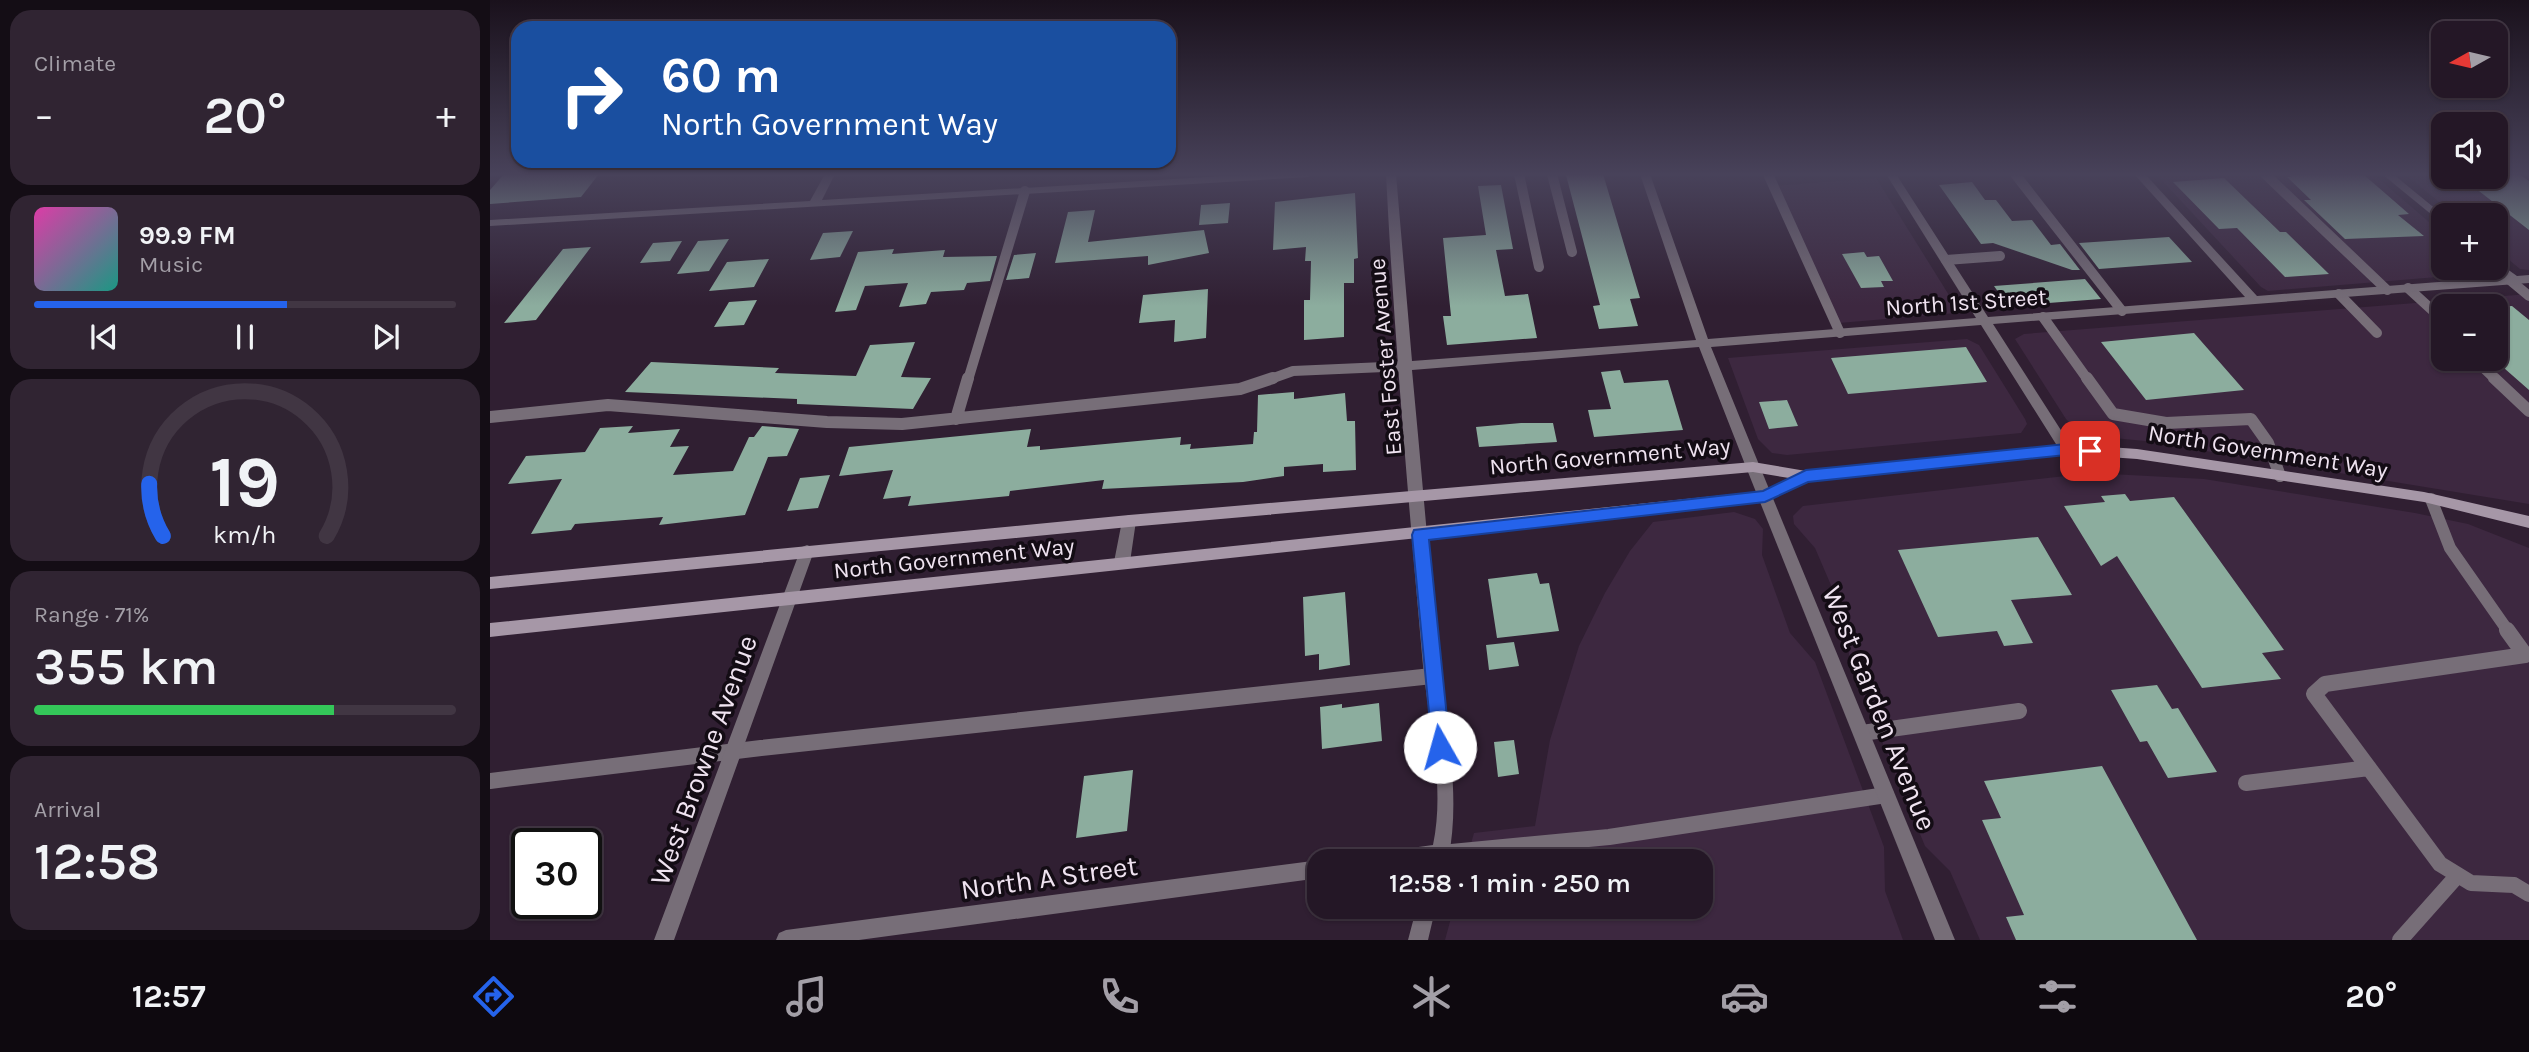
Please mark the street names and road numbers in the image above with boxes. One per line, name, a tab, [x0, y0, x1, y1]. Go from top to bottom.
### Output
street label: East Foster Avenue	[1363, 257, 1408, 457]
street label: North 1st Street	[1885, 283, 2048, 322]
street label: North Government Way	[2146, 419, 2390, 484]
street label: North Government Way	[1488, 432, 1732, 480]
street label: North Government Way	[832, 532, 1076, 585]
street label: West Garden Avenue	[1815, 581, 1944, 835]
street label: West Browne Avenue	[643, 631, 764, 890]
street label: North A Street	[959, 849, 1140, 906]

